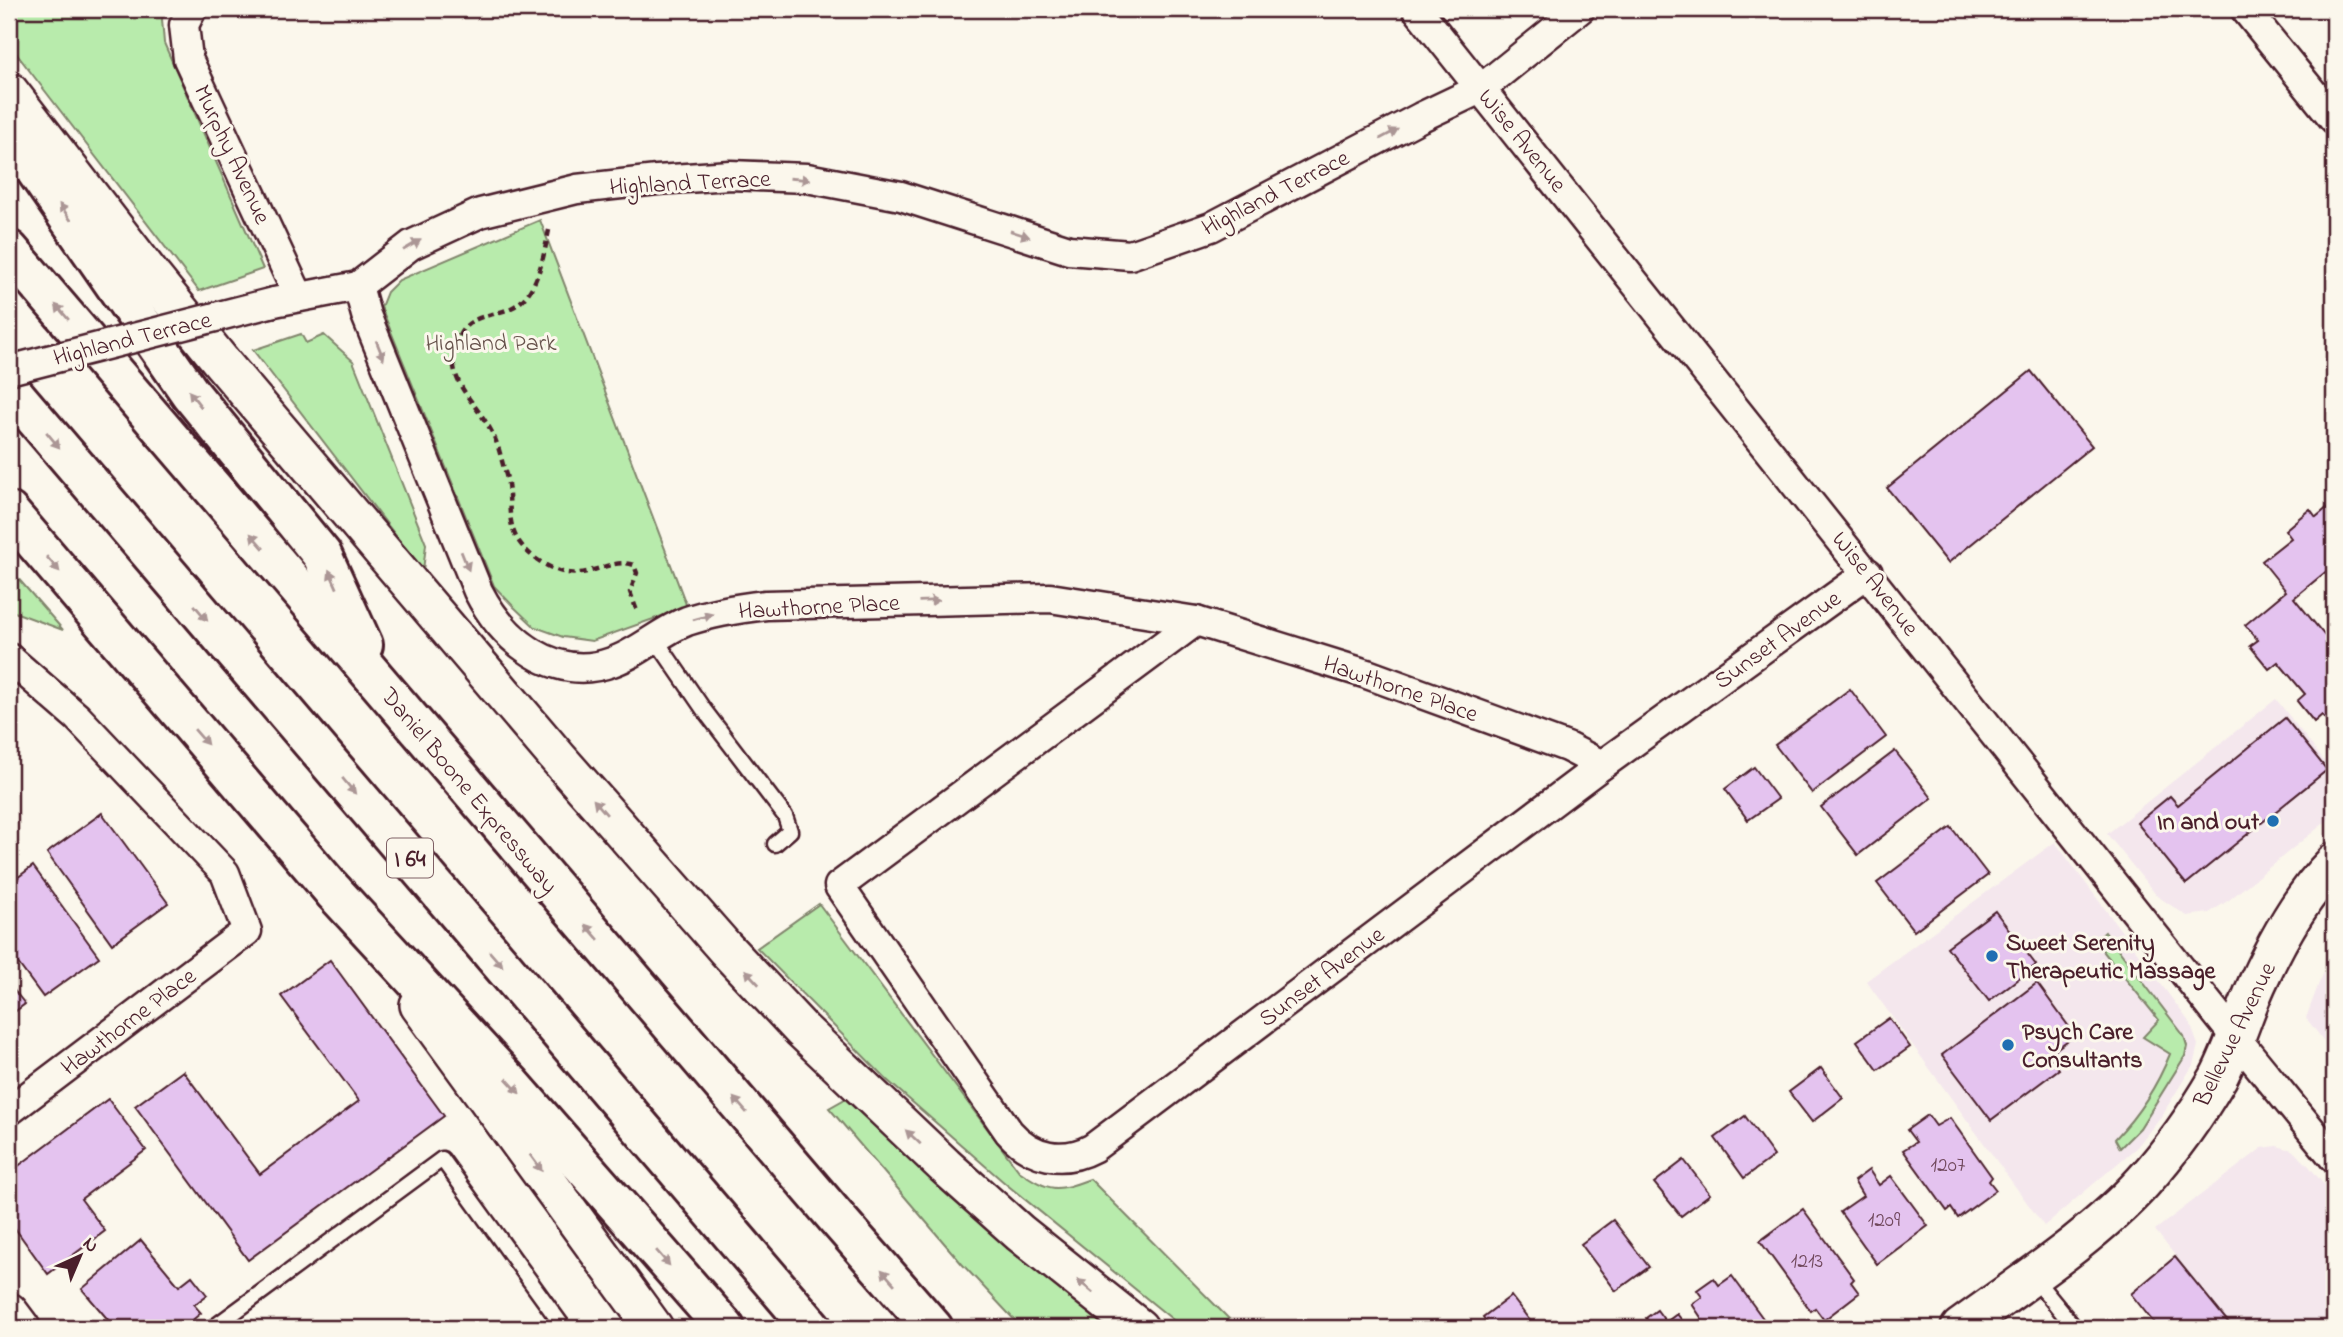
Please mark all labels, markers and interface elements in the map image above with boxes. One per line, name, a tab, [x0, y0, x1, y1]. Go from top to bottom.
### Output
street label: Murphy Avenue	[182, 79, 278, 231]
street label: Wise Avenue	[1468, 82, 1574, 201]
one-way arrow	[1379, 128, 1399, 140]
street label: Highland Terrace	[1196, 142, 1356, 246]
street label: Highland Terrace	[609, 163, 772, 206]
one-way arrow	[789, 173, 811, 184]
one-way arrow	[58, 203, 72, 221]
one-way arrow	[1010, 230, 1031, 240]
one-way arrow	[403, 239, 422, 251]
one-way arrow	[54, 303, 70, 321]
street label: Highland Terrace	[50, 304, 215, 377]
park label: Highland Park	[425, 327, 557, 362]
one-way arrow	[375, 340, 386, 361]
one-way arrow	[188, 390, 203, 408]
one-way arrow	[45, 432, 60, 449]
street label: Wise Avenue	[1822, 525, 1926, 645]
one-way arrow	[250, 532, 265, 549]
one-way arrow	[460, 551, 471, 572]
one-way arrow	[45, 555, 61, 573]
one-way arrow	[327, 568, 338, 589]
street label: Sunset Avenue	[1708, 583, 1849, 699]
street label: Hawthorne Place	[738, 587, 901, 630]
one-way arrow	[918, 596, 940, 607]
one-way arrow	[193, 605, 208, 622]
one-way arrow	[692, 611, 713, 621]
street label: Hawthorne Place	[1318, 648, 1482, 733]
street label: Daniel Boone Expressway	[370, 680, 565, 903]
one-way arrow	[193, 728, 209, 746]
one-way arrow	[341, 777, 356, 795]
one-way arrow	[593, 799, 609, 816]
place label: In and out	[2157, 806, 2260, 841]
marker: In and out	[2265, 813, 2281, 829]
road number: I 64	[387, 838, 433, 878]
street label: Sunset Avenue	[1252, 919, 1393, 1037]
one-way arrow	[584, 923, 599, 941]
place label: Sweet Serenity Therapeutic Massage	[2006, 927, 2217, 991]
marker: Sweet Serenity Therapeutic Massage	[1984, 948, 2000, 964]
one-way arrow	[489, 950, 504, 968]
street label: Bellevue Avenue	[2186, 957, 2287, 1114]
street label: Hawthorne Place	[54, 960, 205, 1086]
one-way arrow	[744, 968, 760, 986]
place label: Psych Care Consultants	[2022, 1016, 2143, 1079]
marker: Psych Care Consultants	[2000, 1037, 2016, 1053]
one-way arrow	[505, 1078, 520, 1095]
one-way arrow	[733, 1096, 748, 1113]
one-way arrow	[904, 1129, 922, 1145]
house number: 1207	[1931, 1151, 1966, 1181]
one-way arrow	[529, 1154, 543, 1172]
house number: 1209	[1868, 1206, 1901, 1236]
north arrow	[46, 1222, 116, 1292]
text: N	[76, 1231, 104, 1260]
house number: 1213	[1791, 1247, 1823, 1277]
one-way arrow	[655, 1249, 671, 1267]
one-way arrow	[880, 1268, 896, 1286]
one-way arrow	[1076, 1279, 1094, 1294]

